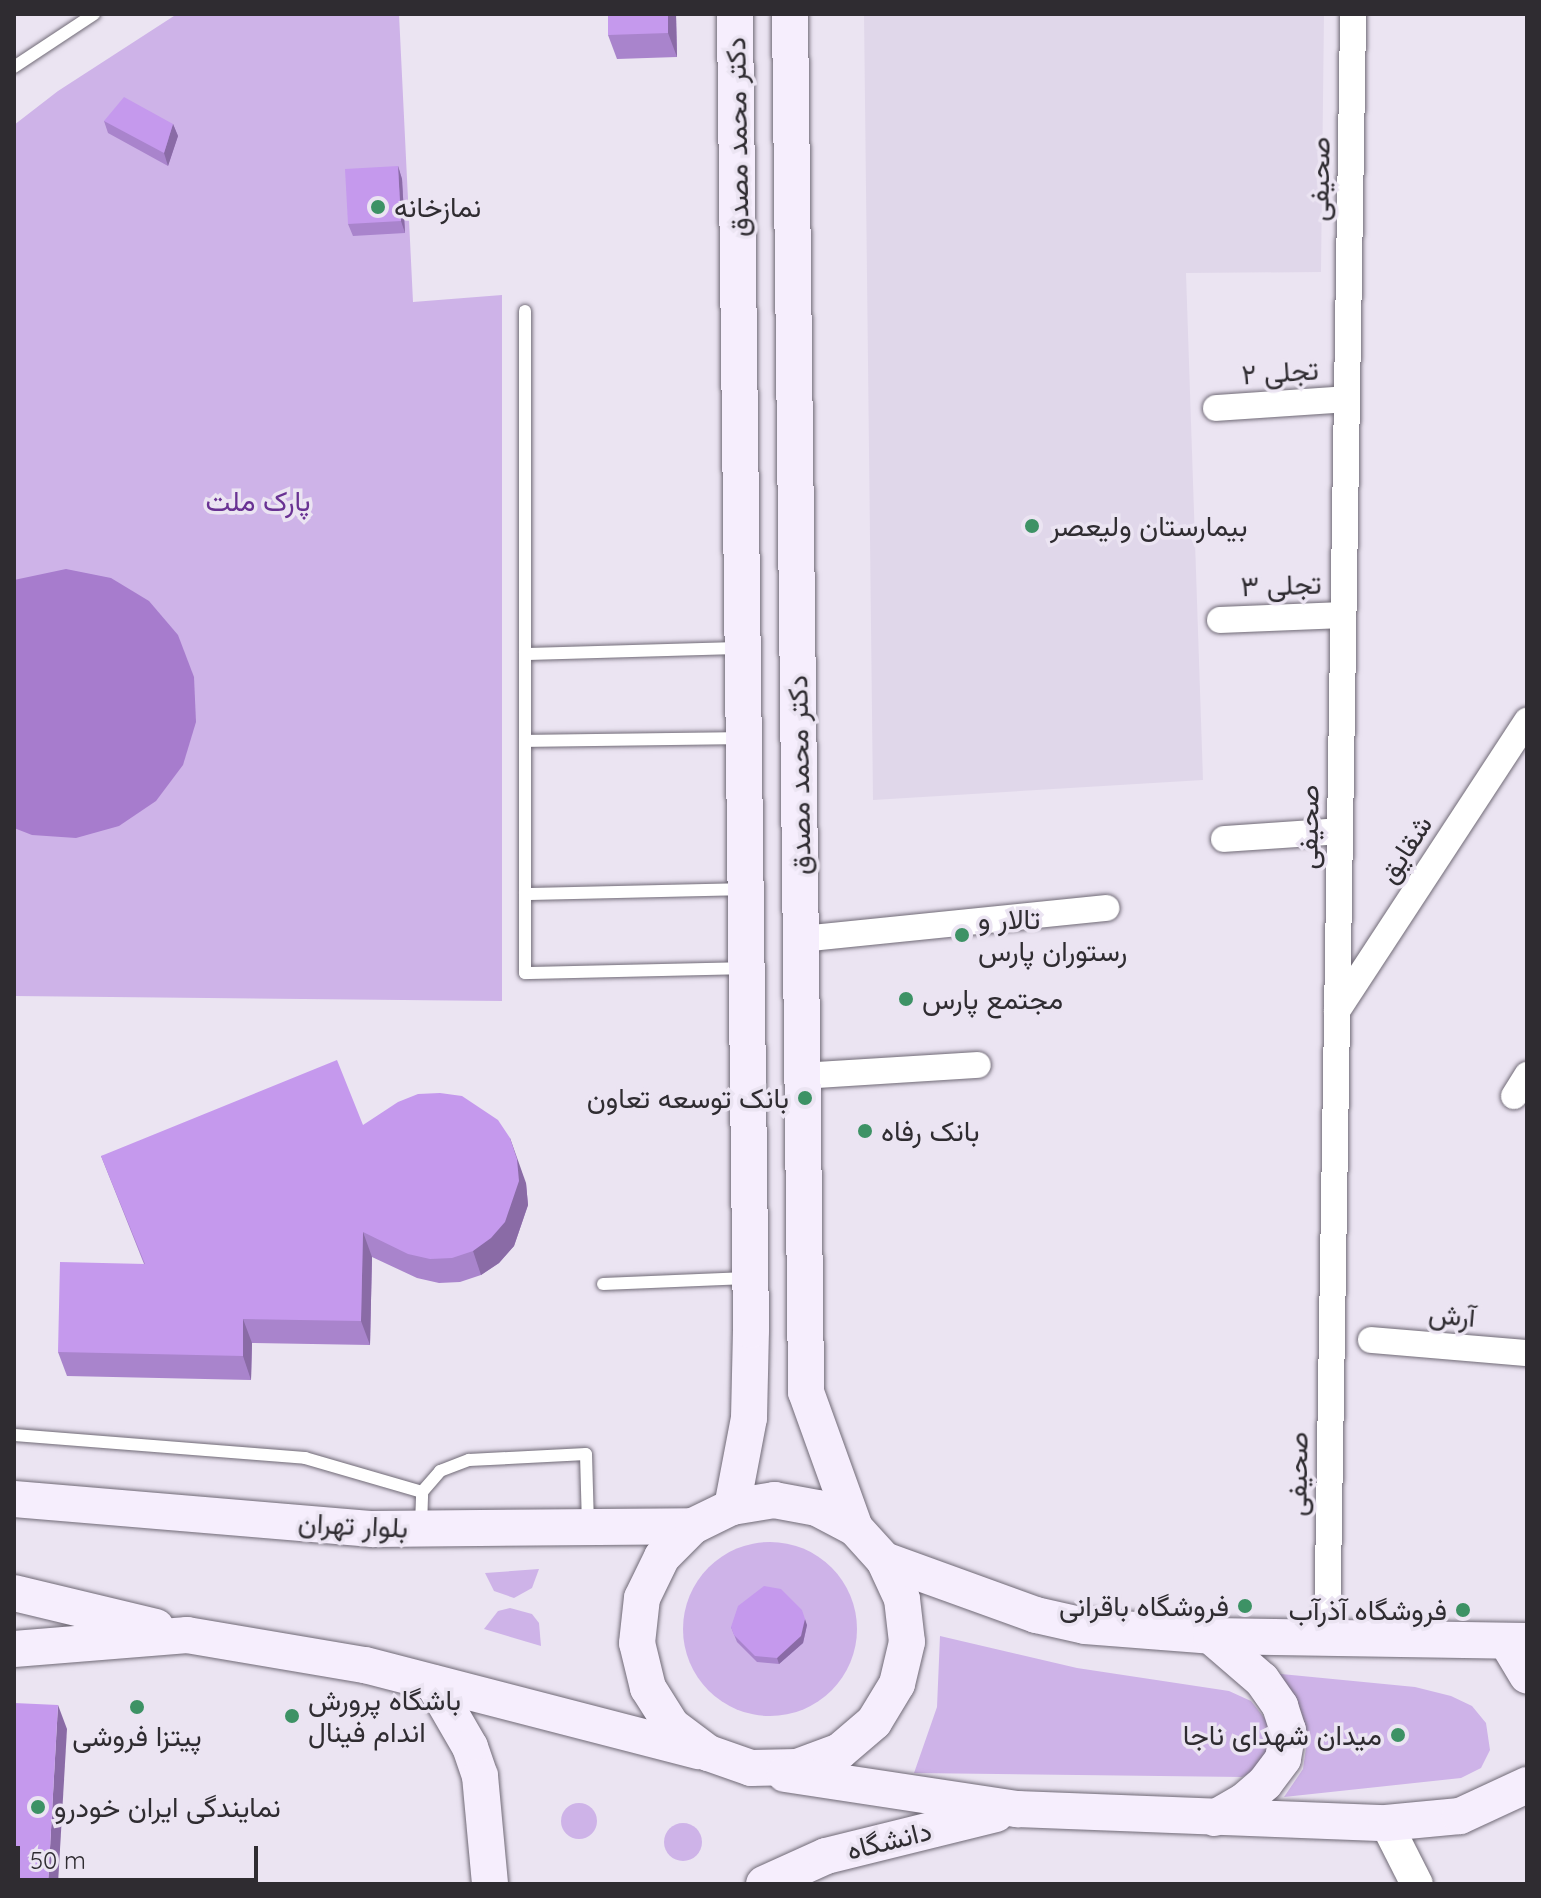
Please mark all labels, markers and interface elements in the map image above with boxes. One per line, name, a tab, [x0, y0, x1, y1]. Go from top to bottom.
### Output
street label: دکتر محمد مصدق	[718, 37, 756, 237]
street label: صحیفی	[1301, 136, 1337, 222]
place label: نمازخانه	[394, 190, 481, 224]
marker: نمازخانه	[369, 198, 387, 216]
street label: تجلی ۲	[1240, 353, 1320, 391]
park label: پارک ملت	[205, 484, 311, 518]
place label: بیمارستان ولیعصر	[1050, 509, 1247, 543]
marker: بیمارستان ولیعصر	[1021, 515, 1043, 537]
street label: تجلی ۳	[1240, 567, 1322, 603]
street label: دکتر محمد مصدق	[780, 675, 818, 875]
street label: صحیفی	[1290, 784, 1326, 870]
street label: شقایق	[1371, 809, 1439, 889]
place label: تالار و رستوران پارس	[978, 902, 1127, 968]
marker: تالار و رستوران پارس	[953, 926, 971, 944]
place label: مجتمع پارس	[922, 982, 1063, 1016]
marker: مجتمع پارس	[897, 990, 915, 1008]
place label: بانک توسعه تعاون	[587, 1081, 789, 1115]
marker: بانک توسعه تعاون	[796, 1089, 814, 1107]
place label: بانک رفاه	[881, 1114, 979, 1148]
marker: بانک رفاه	[856, 1122, 874, 1140]
street label: آرش	[1427, 1296, 1477, 1334]
street label: صحیفی	[1279, 1431, 1315, 1517]
street label: بلوار تهران	[297, 1505, 409, 1545]
place label: فروشگاه باقرانی	[1059, 1589, 1229, 1623]
place label: فروشگاه آذرآب	[1288, 1593, 1447, 1627]
marker: فروشگاه باقرانی	[1236, 1597, 1254, 1615]
marker: فروشگاه آذرآب	[1454, 1601, 1472, 1619]
place label: باشگاه پرورش اندام فینال	[308, 1683, 461, 1749]
marker: پیتزا فروشی	[128, 1698, 146, 1716]
marker: باشگاه پرورش اندام فینال	[283, 1707, 301, 1725]
place label: میدان شهدای ناجا	[1183, 1718, 1382, 1752]
place label: پیتزا فروشی	[72, 1719, 202, 1753]
marker: میدان شهدای ناجا	[1389, 1726, 1407, 1744]
place label: نمایندگی ایران خودرو	[54, 1790, 281, 1824]
marker: نمایندگی ایران خودرو	[29, 1798, 47, 1816]
street label: دانشگاه	[843, 1813, 935, 1867]
scale bar	[20, 1830, 262, 1880]
text: 50 m	[30, 1845, 86, 1875]

